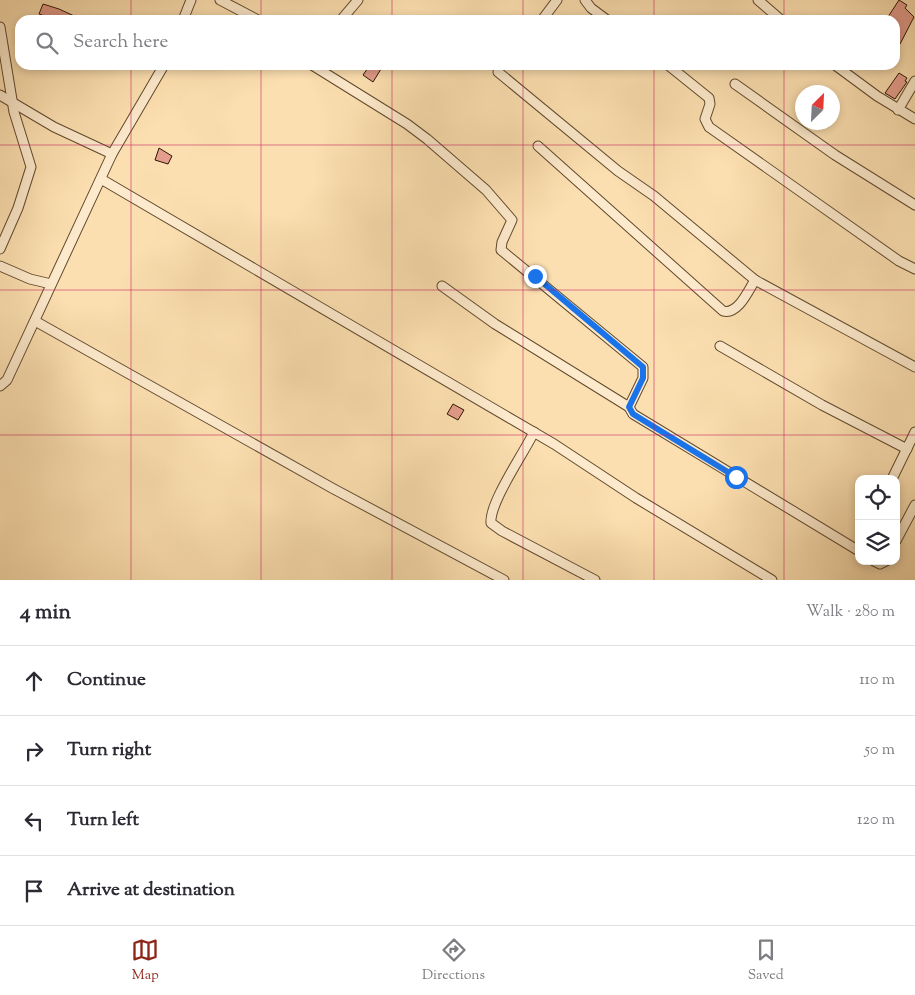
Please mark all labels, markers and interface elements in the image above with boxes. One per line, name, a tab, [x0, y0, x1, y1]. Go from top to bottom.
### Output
search box	[15, 15, 900, 70]
icon: search	[33, 29, 61, 57]
text: Search here	[73, 29, 168, 56]
north arrow	[795, 85, 840, 130]
route end	[524, 265, 547, 288]
route start	[725, 466, 748, 489]
map controls	[855, 475, 900, 565]
button: locate	[855, 475, 900, 520]
button: layers	[855, 520, 900, 565]
text: 4 min	[20, 598, 71, 628]
text: Walk · 280 m	[806, 601, 895, 624]
icon: ahead	[20, 667, 48, 695]
text: Continue	[67, 667, 146, 694]
text: 110 m	[859, 669, 895, 692]
icon: right	[20, 737, 48, 765]
text: Turn right	[67, 737, 151, 764]
text: 50 m	[864, 739, 895, 762]
icon: left	[20, 807, 48, 835]
text: Turn left	[67, 807, 139, 834]
text: 120 m	[857, 809, 895, 832]
icon: arrive	[20, 877, 48, 905]
text: Arrive at destination	[67, 877, 235, 904]
tab: Map	[131, 936, 159, 986]
tab: Directions	[422, 936, 485, 986]
tab: Saved	[748, 936, 784, 986]

